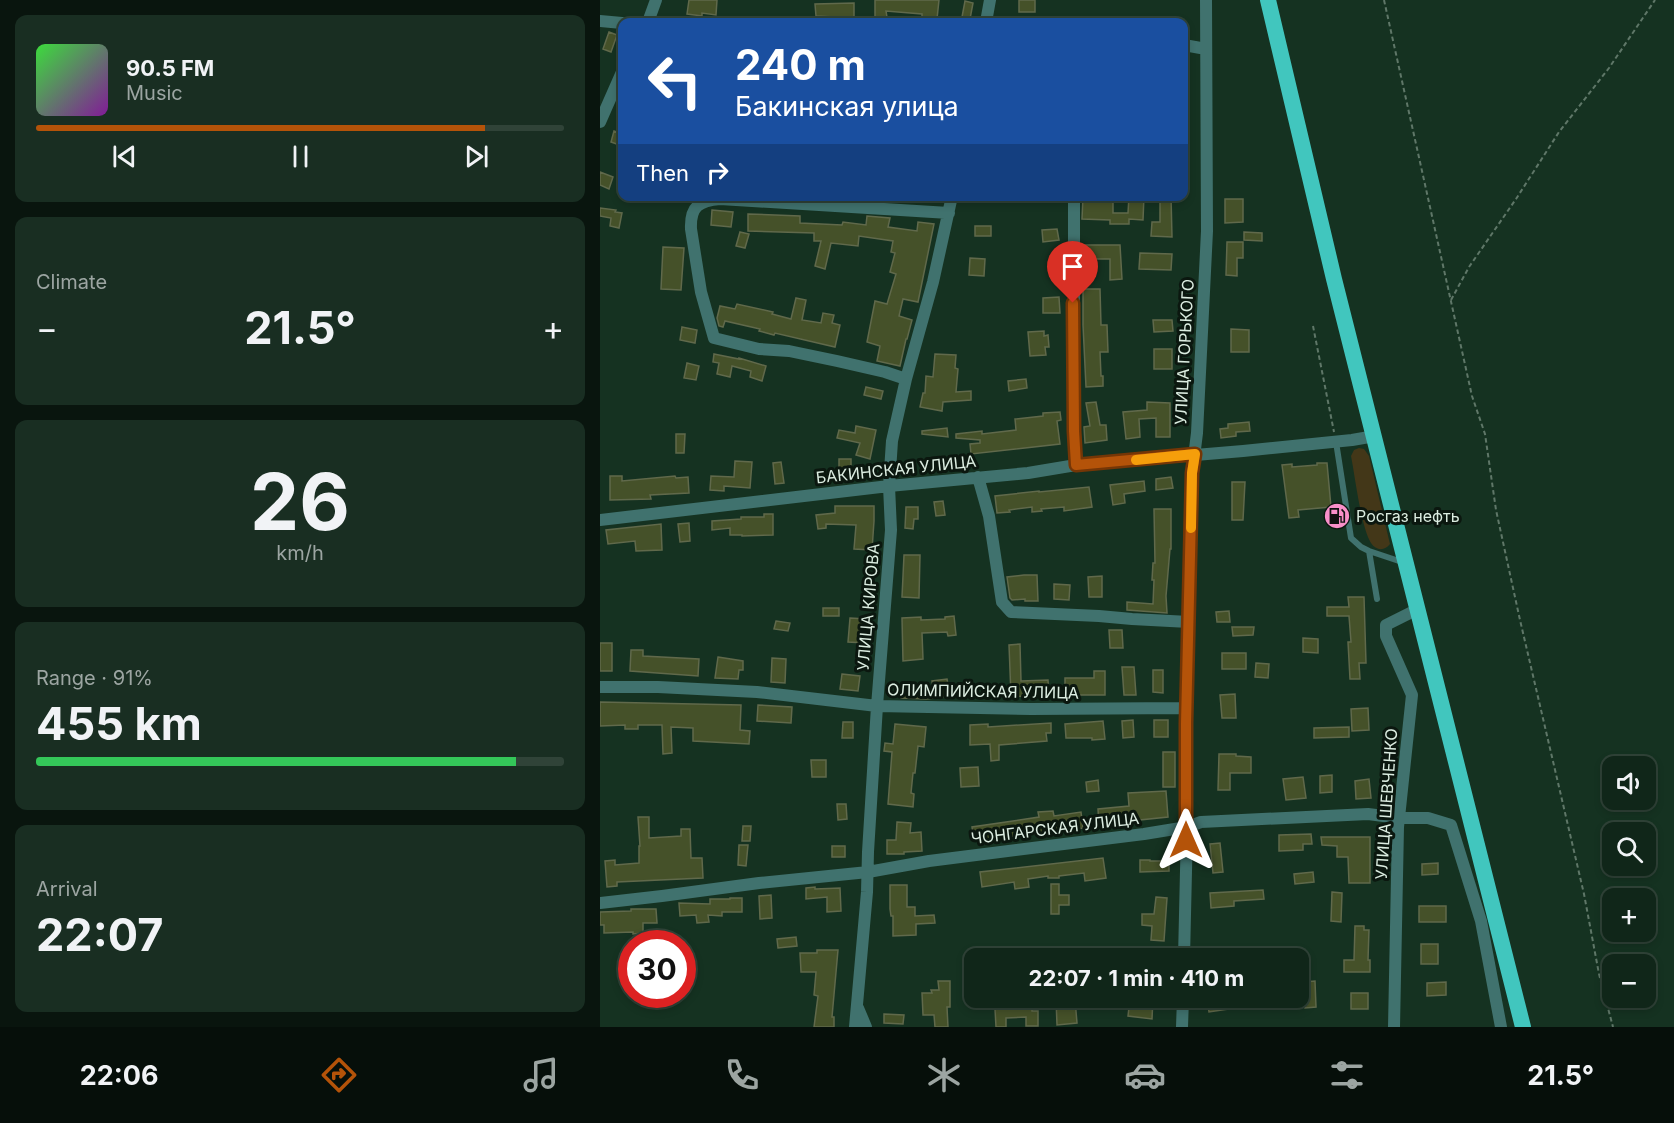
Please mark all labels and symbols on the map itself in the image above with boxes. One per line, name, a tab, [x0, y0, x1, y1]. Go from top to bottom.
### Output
pin	[1047, 241, 1098, 303]
street label: УЛИЦА ГОРЬКОГО	[1170, 278, 1198, 426]
street label: БАКИНСКАЯ УЛИЦА	[815, 451, 977, 487]
fuel station icon: Росгаз нефть	[1322, 501, 1352, 531]
place label: Росгаз нефть	[1356, 506, 1460, 526]
street label: УЛИЦА КИРОВА	[852, 542, 884, 672]
street label: ОЛИМПИЙСКАЯ УЛИЦА	[887, 679, 1079, 703]
street label: УЛИЦА ШЕВЧЕНКО	[1371, 728, 1401, 880]
street label: ЧОНГАРСКАЯ УЛИЦА	[970, 808, 1140, 848]
position arrow	[1154, 808, 1218, 872]
speed limit sign: 30	[618, 930, 696, 1008]

